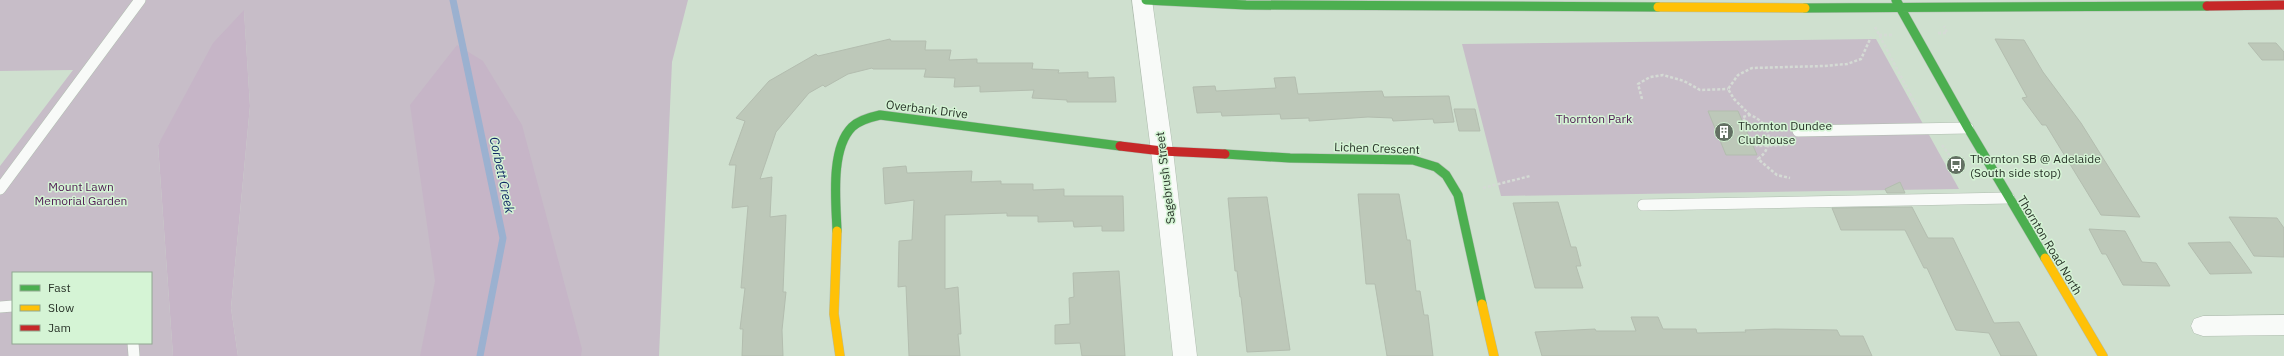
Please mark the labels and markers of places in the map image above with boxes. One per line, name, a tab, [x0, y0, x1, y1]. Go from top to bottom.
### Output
place label: Thornton Dundee Clubhouse	[1738, 118, 1832, 147]
building icon: Thornton Dundee Clubhouse	[1713, 121, 1735, 143]
place label: Thornton SB @ Adelaide (South side stop)	[1970, 151, 2101, 180]
bus stop icon: Thornton SB @ Adelaide (South side stop)	[1945, 154, 1967, 176]

